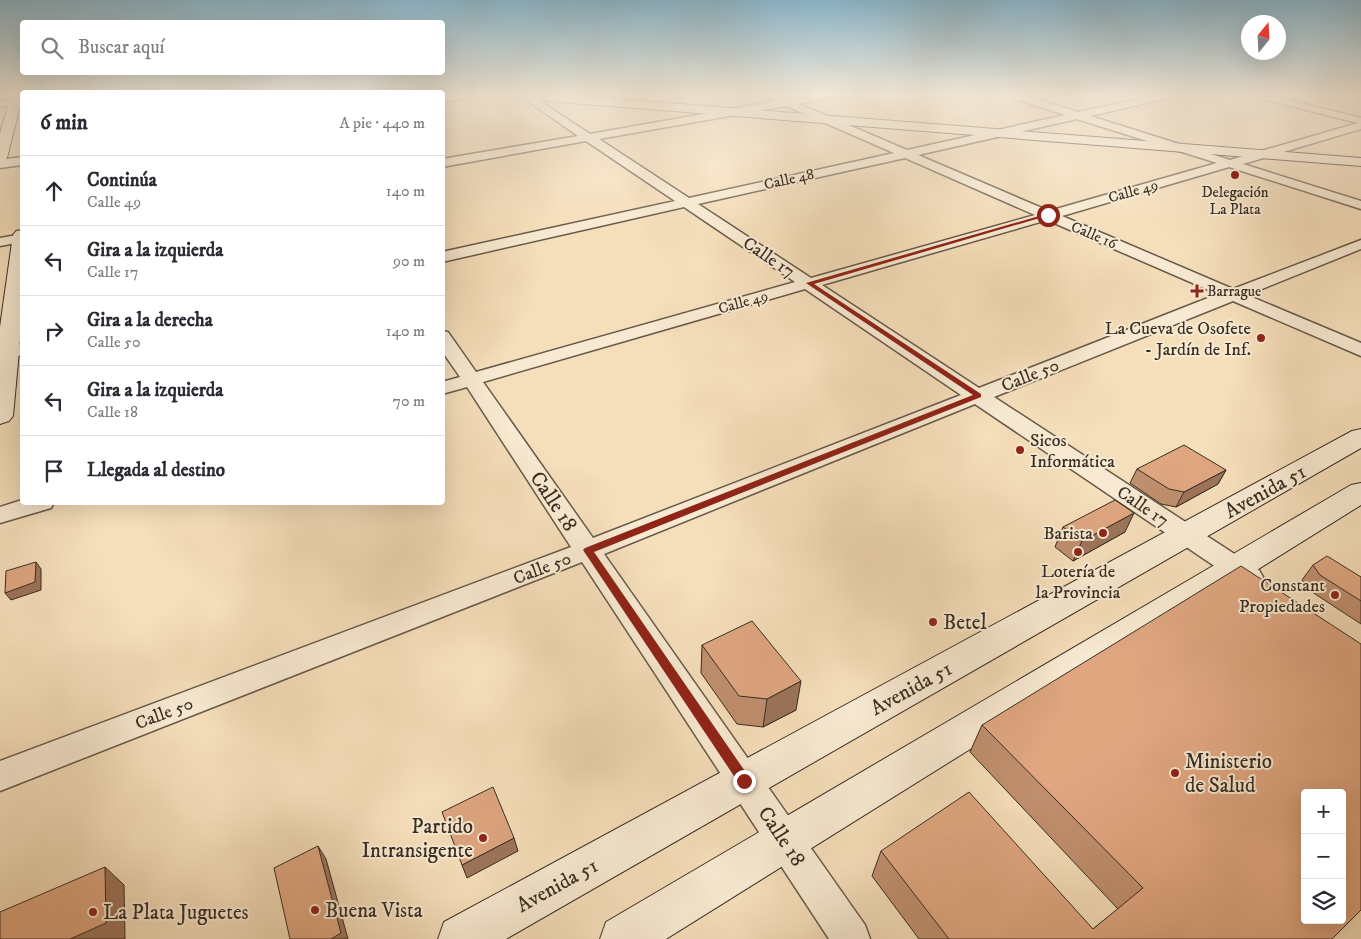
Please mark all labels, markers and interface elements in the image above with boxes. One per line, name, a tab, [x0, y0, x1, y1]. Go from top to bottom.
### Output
north arrow	[1241, 15, 1286, 60]
search box	[20, 20, 445, 75]
icon: search	[38, 34, 66, 62]
text: Buscar aquí	[78, 36, 164, 59]
text: 6 min	[40, 110, 88, 136]
text: A pie · 440 m	[339, 113, 425, 133]
street label: Calle 48	[762, 165, 816, 194]
text: Continúa	[87, 169, 157, 192]
marker: Delegación La Plata	[1229, 169, 1241, 181]
street label: Calle 49	[1106, 175, 1160, 208]
icon: ahead	[40, 177, 68, 205]
text: 140 m	[386, 181, 425, 201]
place label: Delegación La Plata	[1201, 183, 1269, 219]
text: Calle 49	[87, 192, 141, 212]
route start	[1037, 204, 1060, 227]
street label: Calle 16	[1068, 217, 1121, 254]
street label: Calle 17	[738, 233, 799, 283]
text: Gira a la izquierda	[87, 239, 223, 262]
icon: left	[40, 247, 68, 275]
text: 90 m	[393, 251, 425, 271]
text: Calle 17	[87, 262, 138, 282]
place label: Barrague	[1207, 282, 1261, 301]
marker: Barrague	[1191, 285, 1203, 297]
street label: Calle 49	[716, 286, 770, 319]
text: Gira a la derecha	[87, 309, 213, 332]
icon: right	[40, 317, 68, 345]
place label: La Cueva de Osofete - Jardín de Inf.	[1105, 318, 1251, 361]
text: 140 m	[386, 321, 425, 341]
text: Calle 50	[87, 332, 141, 352]
marker: La Cueva de Osofete - Jardín de Inf.	[1255, 332, 1267, 344]
street label: Calle 50	[998, 354, 1062, 397]
text: Gira a la izquierda	[87, 379, 223, 402]
icon: left	[40, 387, 68, 415]
text: 70 m	[393, 391, 425, 411]
text: Calle 18	[87, 402, 138, 422]
place label: Sicos Informática	[1030, 430, 1115, 473]
marker: Sicos Informática	[1014, 444, 1026, 456]
icon: arrive	[40, 457, 68, 485]
text: Llegada al destino	[87, 459, 225, 482]
street label: Avenida 51	[1220, 459, 1311, 525]
street label: Calle 18	[524, 467, 583, 537]
street label: Calle 17	[1112, 482, 1173, 532]
place label: Barista	[1043, 523, 1093, 545]
marker: Barista	[1097, 527, 1109, 539]
marker: Lotería de la Provincia	[1072, 546, 1084, 558]
street label: Calle 50	[510, 548, 574, 590]
place label: Lotería de la Provincia	[1036, 561, 1121, 604]
place label: Constant Propiedades	[1239, 575, 1325, 618]
marker: Constant Propiedades	[1329, 589, 1341, 601]
place label: Betel	[943, 610, 987, 636]
marker: Betel	[927, 616, 939, 628]
street label: Avenida 51	[866, 656, 957, 722]
street label: Calle 50	[132, 693, 196, 735]
place label: Ministerio de Salud	[1185, 749, 1272, 799]
marker: Ministerio de Salud	[1169, 767, 1181, 779]
route end	[733, 770, 756, 793]
map controls	[1301, 789, 1346, 924]
button: +	[1301, 789, 1346, 834]
street label: Calle 18	[752, 802, 811, 872]
place label: Partido Intransigente	[361, 814, 473, 864]
marker: Partido Intransigente	[477, 832, 489, 844]
button: −	[1301, 834, 1346, 879]
street label: Avenida 51	[512, 853, 603, 919]
button: layers	[1301, 879, 1346, 924]
place label: Buena Vista	[325, 898, 423, 924]
place label: La Plata Juguetes	[103, 900, 249, 926]
marker: Buena Vista	[309, 904, 321, 916]
marker: La Plata Juguetes	[87, 906, 99, 918]

